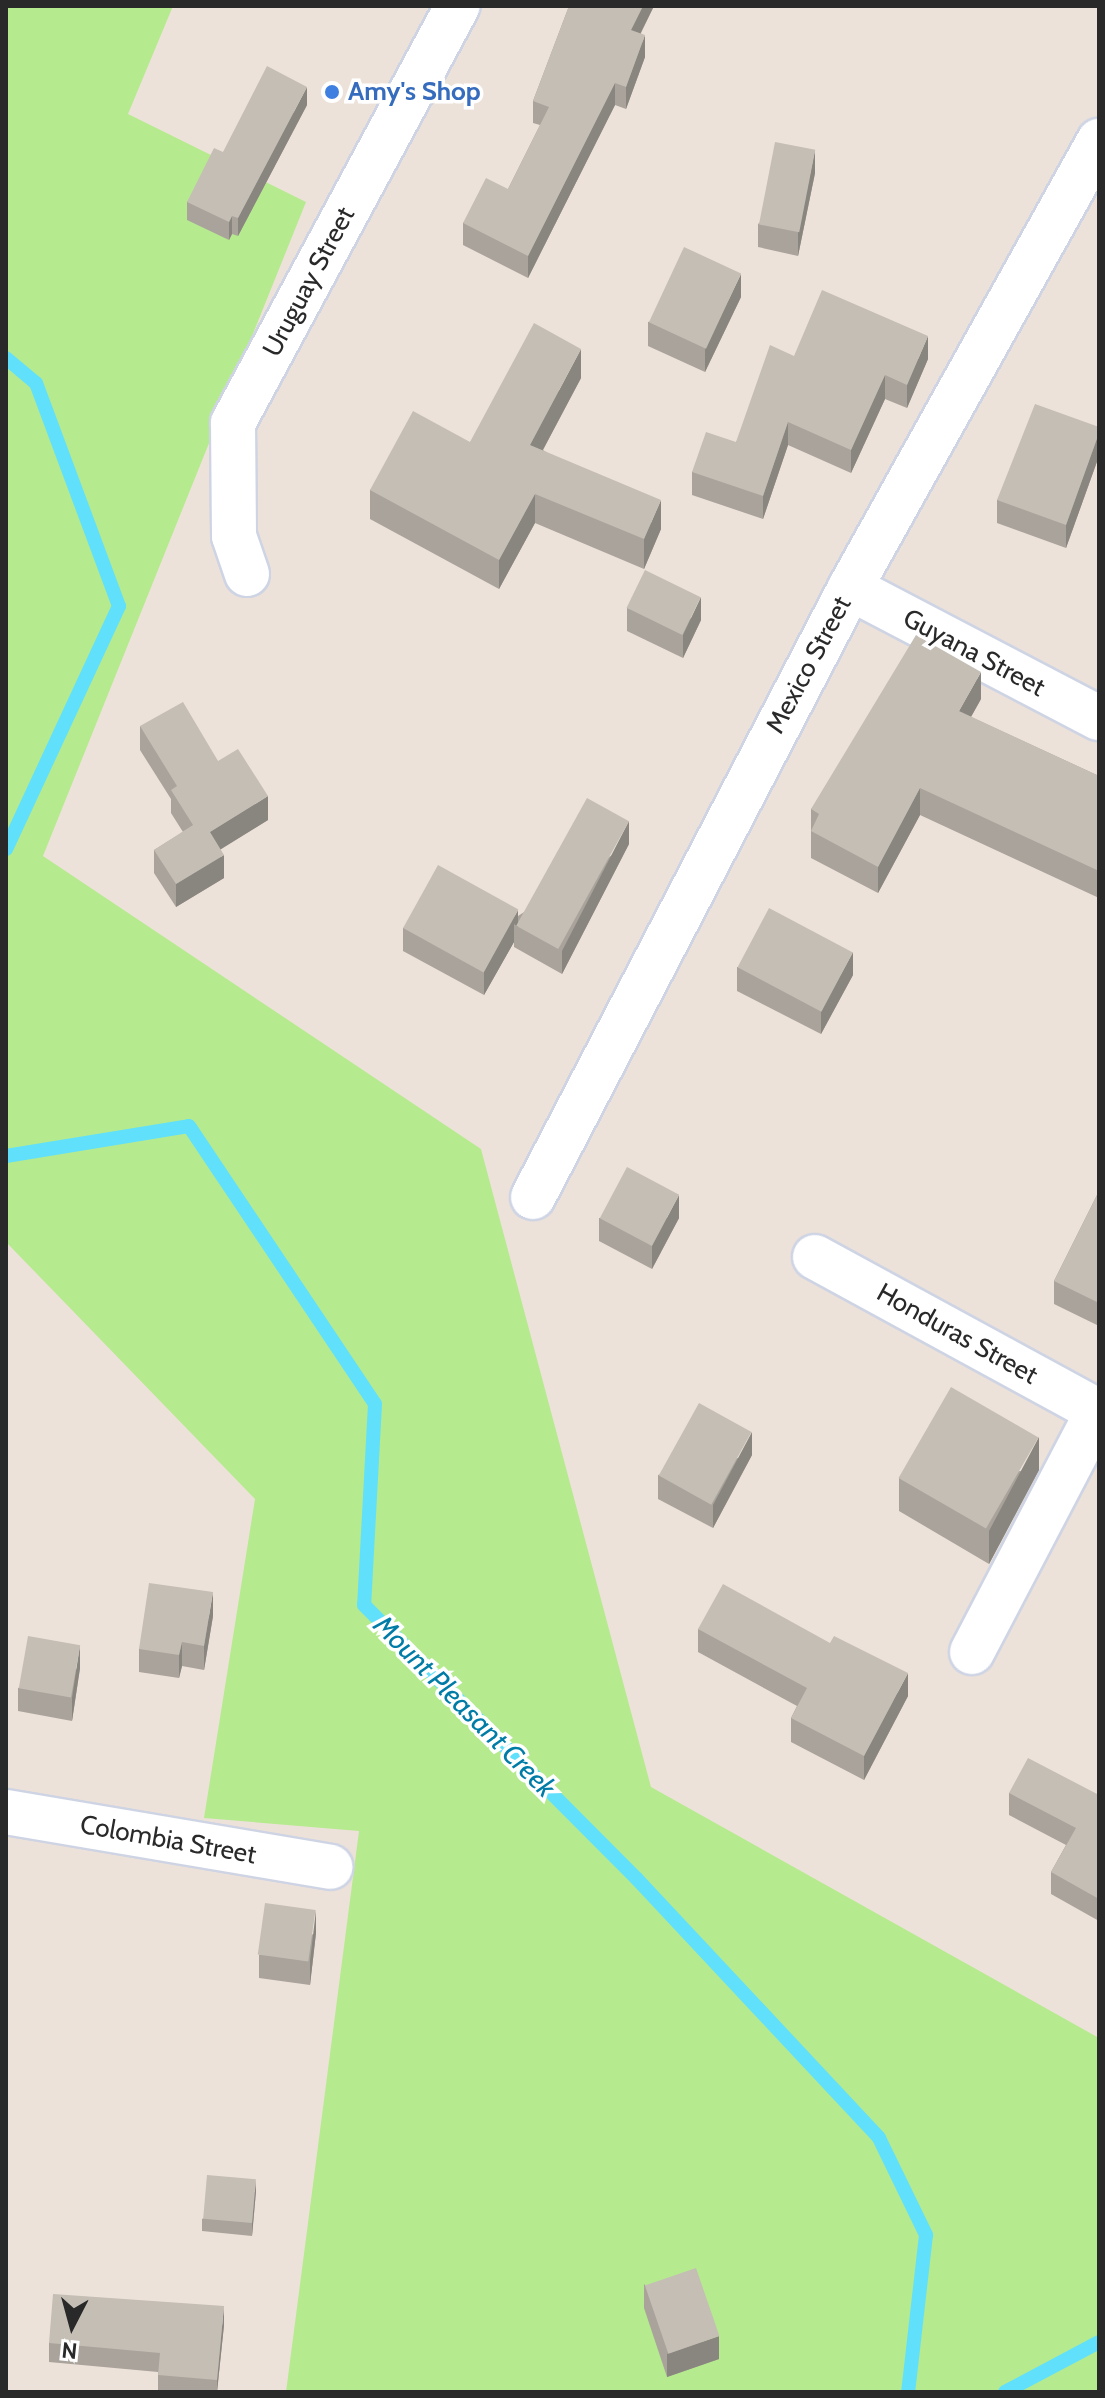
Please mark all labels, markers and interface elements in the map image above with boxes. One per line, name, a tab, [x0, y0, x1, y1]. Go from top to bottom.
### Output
place label: Amy's Shop	[348, 76, 481, 108]
marker: Amy's Shop	[323, 83, 341, 101]
street label: Uruguay Street	[257, 202, 361, 362]
street label: Mexico Street	[760, 591, 858, 739]
street label: Guyana Street	[898, 603, 1050, 703]
street label: Honduras Street	[871, 1277, 1043, 1391]
water label: Mount Pleasant Creek	[367, 1608, 563, 1804]
street label: Colombia Street	[78, 1809, 258, 1871]
north arrow	[32, 2286, 112, 2366]
text: N	[60, 2336, 79, 2365]

